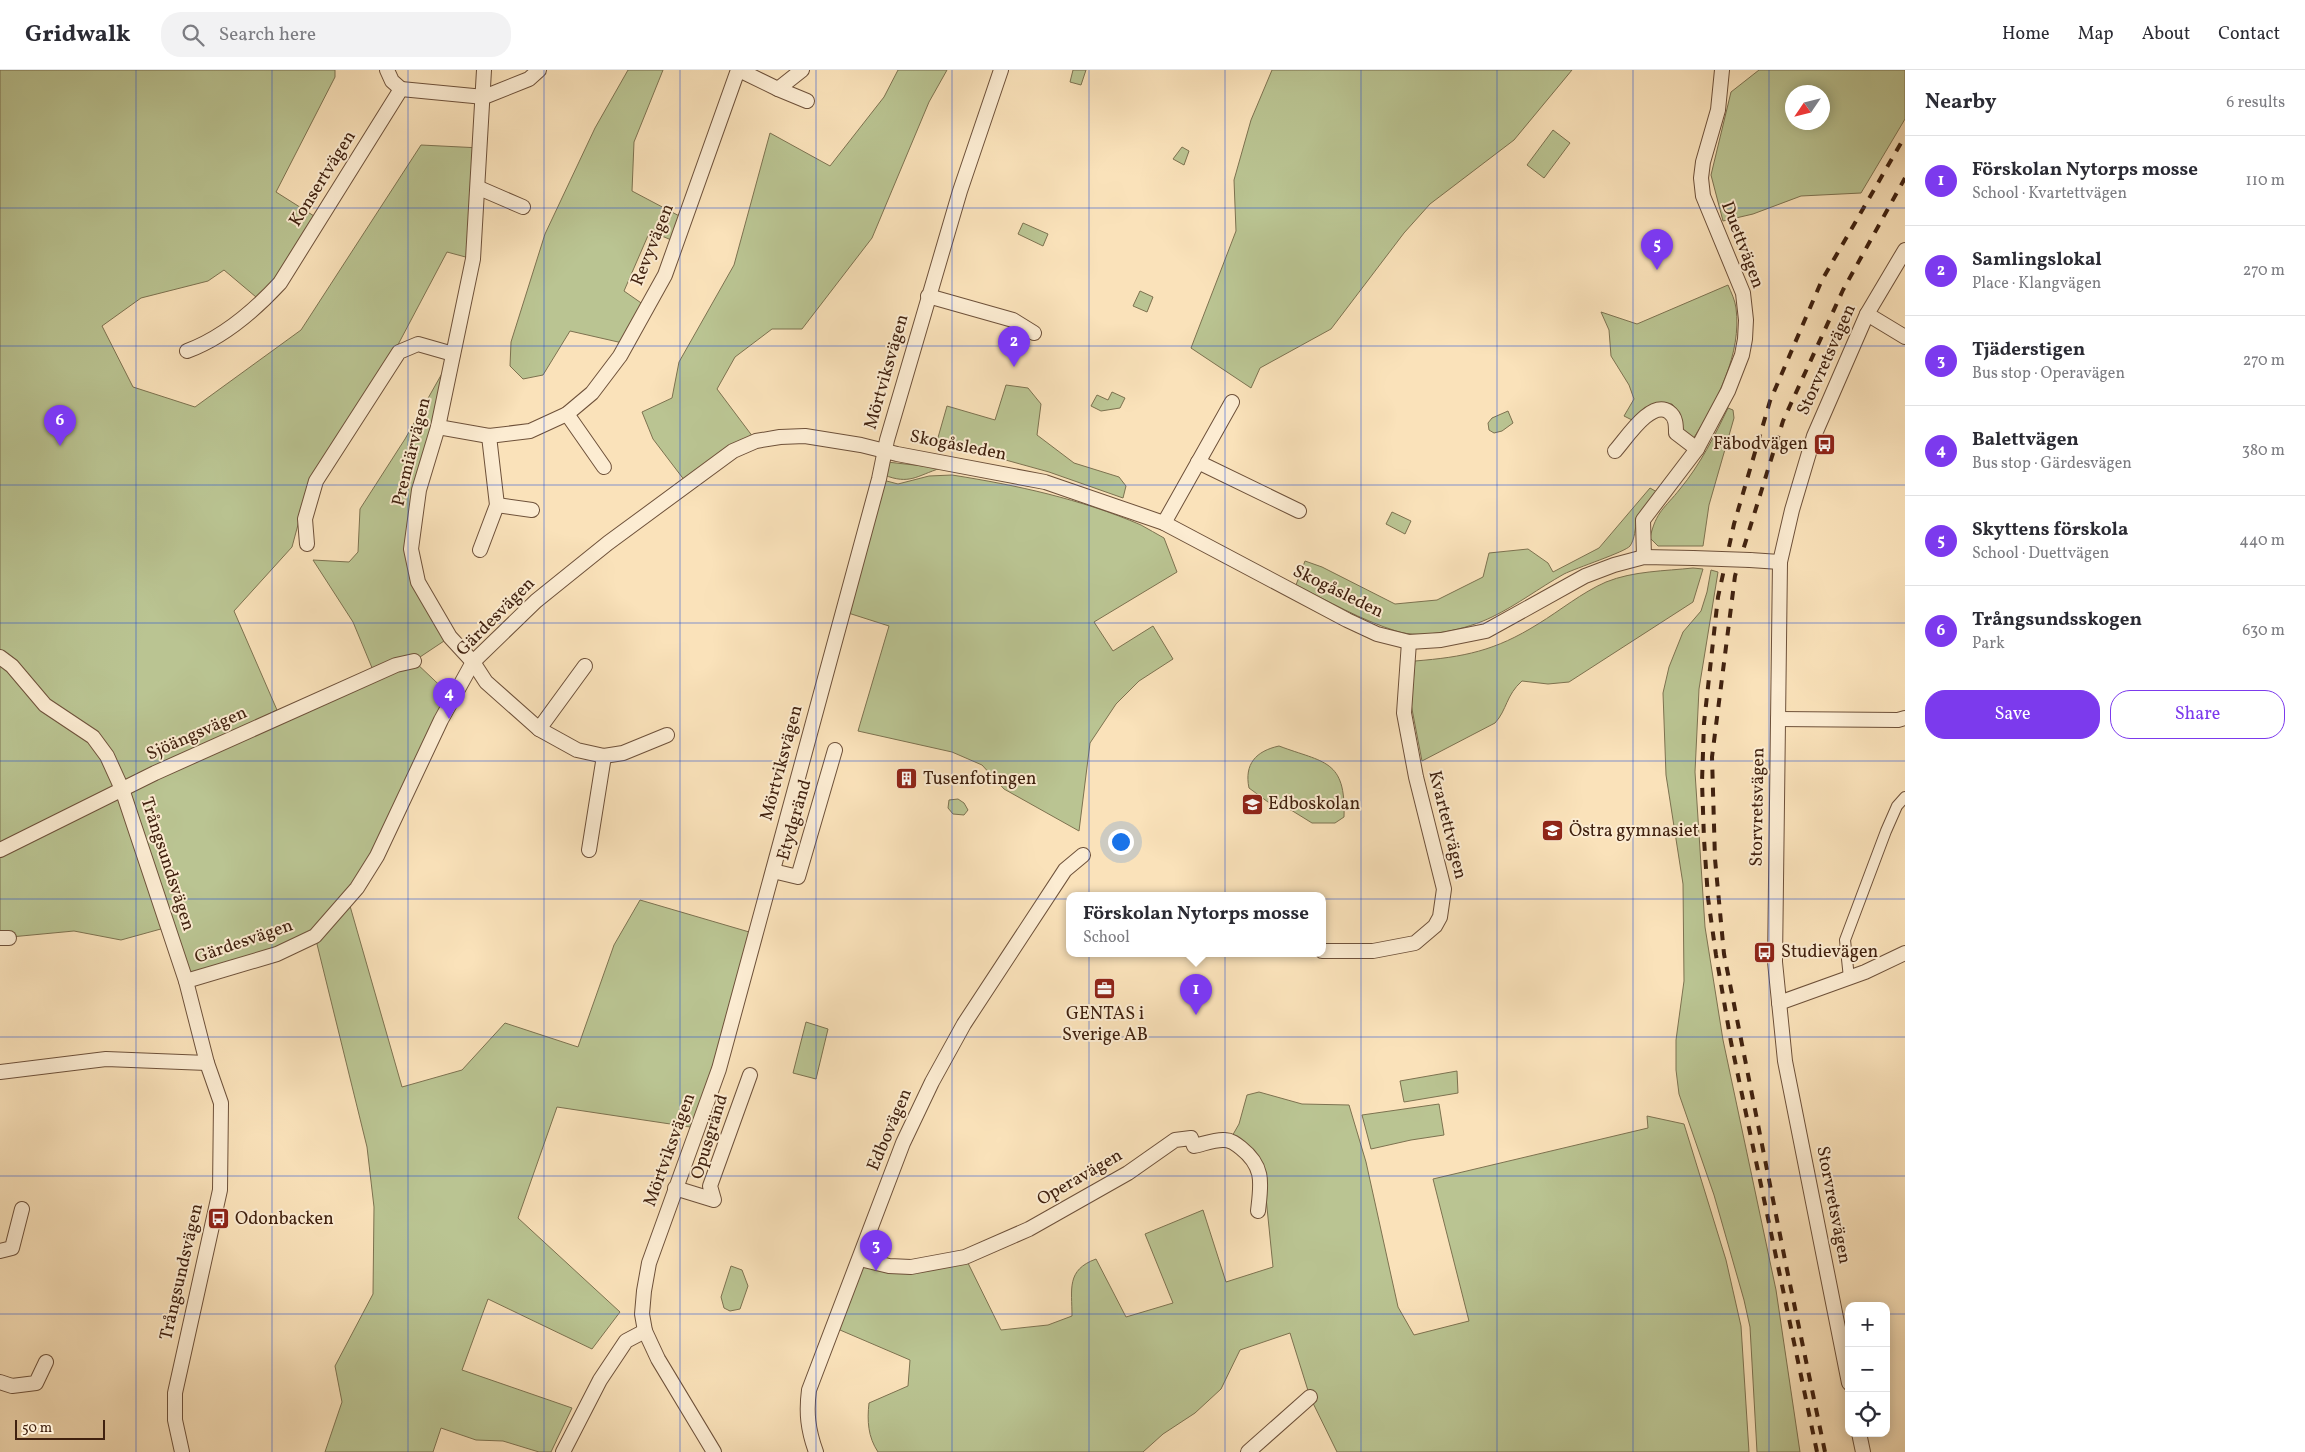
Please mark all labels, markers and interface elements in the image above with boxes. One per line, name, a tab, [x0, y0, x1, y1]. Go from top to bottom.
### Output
search box	[161, 12, 511, 57]
text: Gridwalk	[25, 18, 131, 52]
icon: search	[179, 21, 207, 49]
text: Search here	[219, 22, 316, 48]
text: Home	[2002, 22, 2050, 47]
text: Map	[2078, 22, 2114, 47]
text: About	[2142, 22, 2190, 47]
text: Contact	[2218, 22, 2280, 47]
north arrow	[1785, 85, 1830, 130]
text: Nearby	[1925, 88, 1996, 117]
text: 6 results	[2226, 92, 2285, 114]
street label: Konsertvägen	[284, 126, 363, 232]
text: Förskolan Nytorps mosse	[1972, 157, 2198, 183]
text: 1	[1938, 170, 1944, 192]
text: 110 m	[2246, 170, 2285, 192]
text: School · Kvartettvägen	[1972, 183, 2127, 205]
street label: Duettvägen	[1714, 198, 1770, 292]
street label: Revyvägen	[625, 200, 681, 290]
pin: 5	[1641, 229, 1673, 270]
text: Samlingslokal	[1972, 247, 2102, 273]
text: 2	[1937, 260, 1945, 282]
text: 270 m	[2243, 260, 2285, 282]
text: Place · Klangvägen	[1972, 273, 2101, 295]
street label: Storvretsvägen	[1791, 300, 1863, 420]
street label: Mörtviksvägen	[859, 311, 915, 433]
pin: 2	[998, 326, 1030, 367]
text: Tjäderstigen	[1972, 337, 2085, 363]
text: 3	[1937, 350, 1945, 372]
text: 270 m	[2243, 350, 2285, 372]
text: Bus stop · Operavägen	[1972, 363, 2125, 385]
street label: Premiärvägen	[386, 395, 438, 509]
pin: 6	[44, 405, 76, 446]
street label: Skogåsleden	[907, 424, 1009, 468]
text: Balettvägen	[1972, 427, 2079, 453]
place label: Fäbodvägen	[1713, 432, 1808, 457]
bus stop icon: Fäbodvägen	[1812, 432, 1836, 456]
text: 4	[1936, 440, 1946, 462]
text: 380 m	[2242, 440, 2285, 462]
text: Bus stop · Gärdesvägen	[1972, 453, 2132, 475]
text: Skyttens förskola	[1972, 517, 2128, 543]
text: 5	[1937, 530, 1945, 552]
text: 440 m	[2239, 530, 2285, 552]
text: School · Duettvägen	[1972, 543, 2109, 565]
street label: Skogåsleden	[1288, 559, 1388, 625]
street label: Gärdesvägen	[451, 572, 541, 662]
text: Trångsundsskogen	[1972, 607, 2142, 633]
text: 6	[1937, 620, 1945, 642]
text: 630 m	[2242, 620, 2285, 642]
text: Park	[1972, 633, 2005, 655]
pin: 4	[433, 678, 465, 719]
button: Save	[1925, 690, 2100, 739]
button: Share	[2110, 690, 2285, 739]
street label: Sjöängsvägen	[143, 701, 252, 767]
street label: Mörtviksvägen	[755, 702, 810, 824]
street label: Storvretsvägen	[1744, 747, 1772, 867]
building icon: Tusenfotingen	[895, 767, 919, 791]
place label: Tusenfotingen	[923, 767, 1037, 792]
street label: Kvartettvägen	[1421, 768, 1473, 882]
street label: Etydgränd	[771, 776, 819, 864]
school or university icon: Edboskolan	[1240, 792, 1264, 816]
place label: Edboskolan	[1268, 792, 1360, 817]
street label: Trångsundsvägen	[134, 794, 200, 934]
school or university icon: Östra gymnasiet	[1541, 819, 1565, 843]
place label: Östra gymnasiet	[1569, 819, 1699, 844]
your location	[1108, 829, 1134, 855]
popup	[1066, 892, 1326, 957]
text: Förskolan Nytorps mosse	[1083, 901, 1309, 927]
street label: Gärdesvägen	[191, 913, 297, 971]
text: School	[1083, 927, 1130, 949]
bus stop icon: Studievägen	[1753, 940, 1777, 964]
place label: Studievägen	[1781, 940, 1879, 965]
pin: 1	[1180, 974, 1212, 1015]
office icon: GENTAS i Sverige AB	[1093, 977, 1117, 1001]
place label: GENTAS i Sverige AB	[1062, 1002, 1148, 1048]
street label: Edbovägen	[861, 1085, 919, 1175]
street label: Mörtviksvägen	[638, 1090, 702, 1210]
street label: Opusgränd	[685, 1091, 735, 1183]
street label: Operavägen	[1033, 1143, 1128, 1213]
street label: Storvretsvägen	[1809, 1144, 1857, 1266]
street label: Trångsundsvägen	[154, 1201, 210, 1343]
bus stop icon: Odonbacken	[207, 1207, 231, 1231]
place label: Odonbacken	[235, 1207, 334, 1232]
pin: 3	[860, 1230, 892, 1271]
map controls	[1845, 1302, 1890, 1437]
button: +	[1845, 1302, 1890, 1347]
button: −	[1845, 1347, 1890, 1392]
button: locate	[1845, 1392, 1890, 1437]
scale bar	[15, 1417, 105, 1440]
text: 50 m	[22, 1419, 52, 1438]

